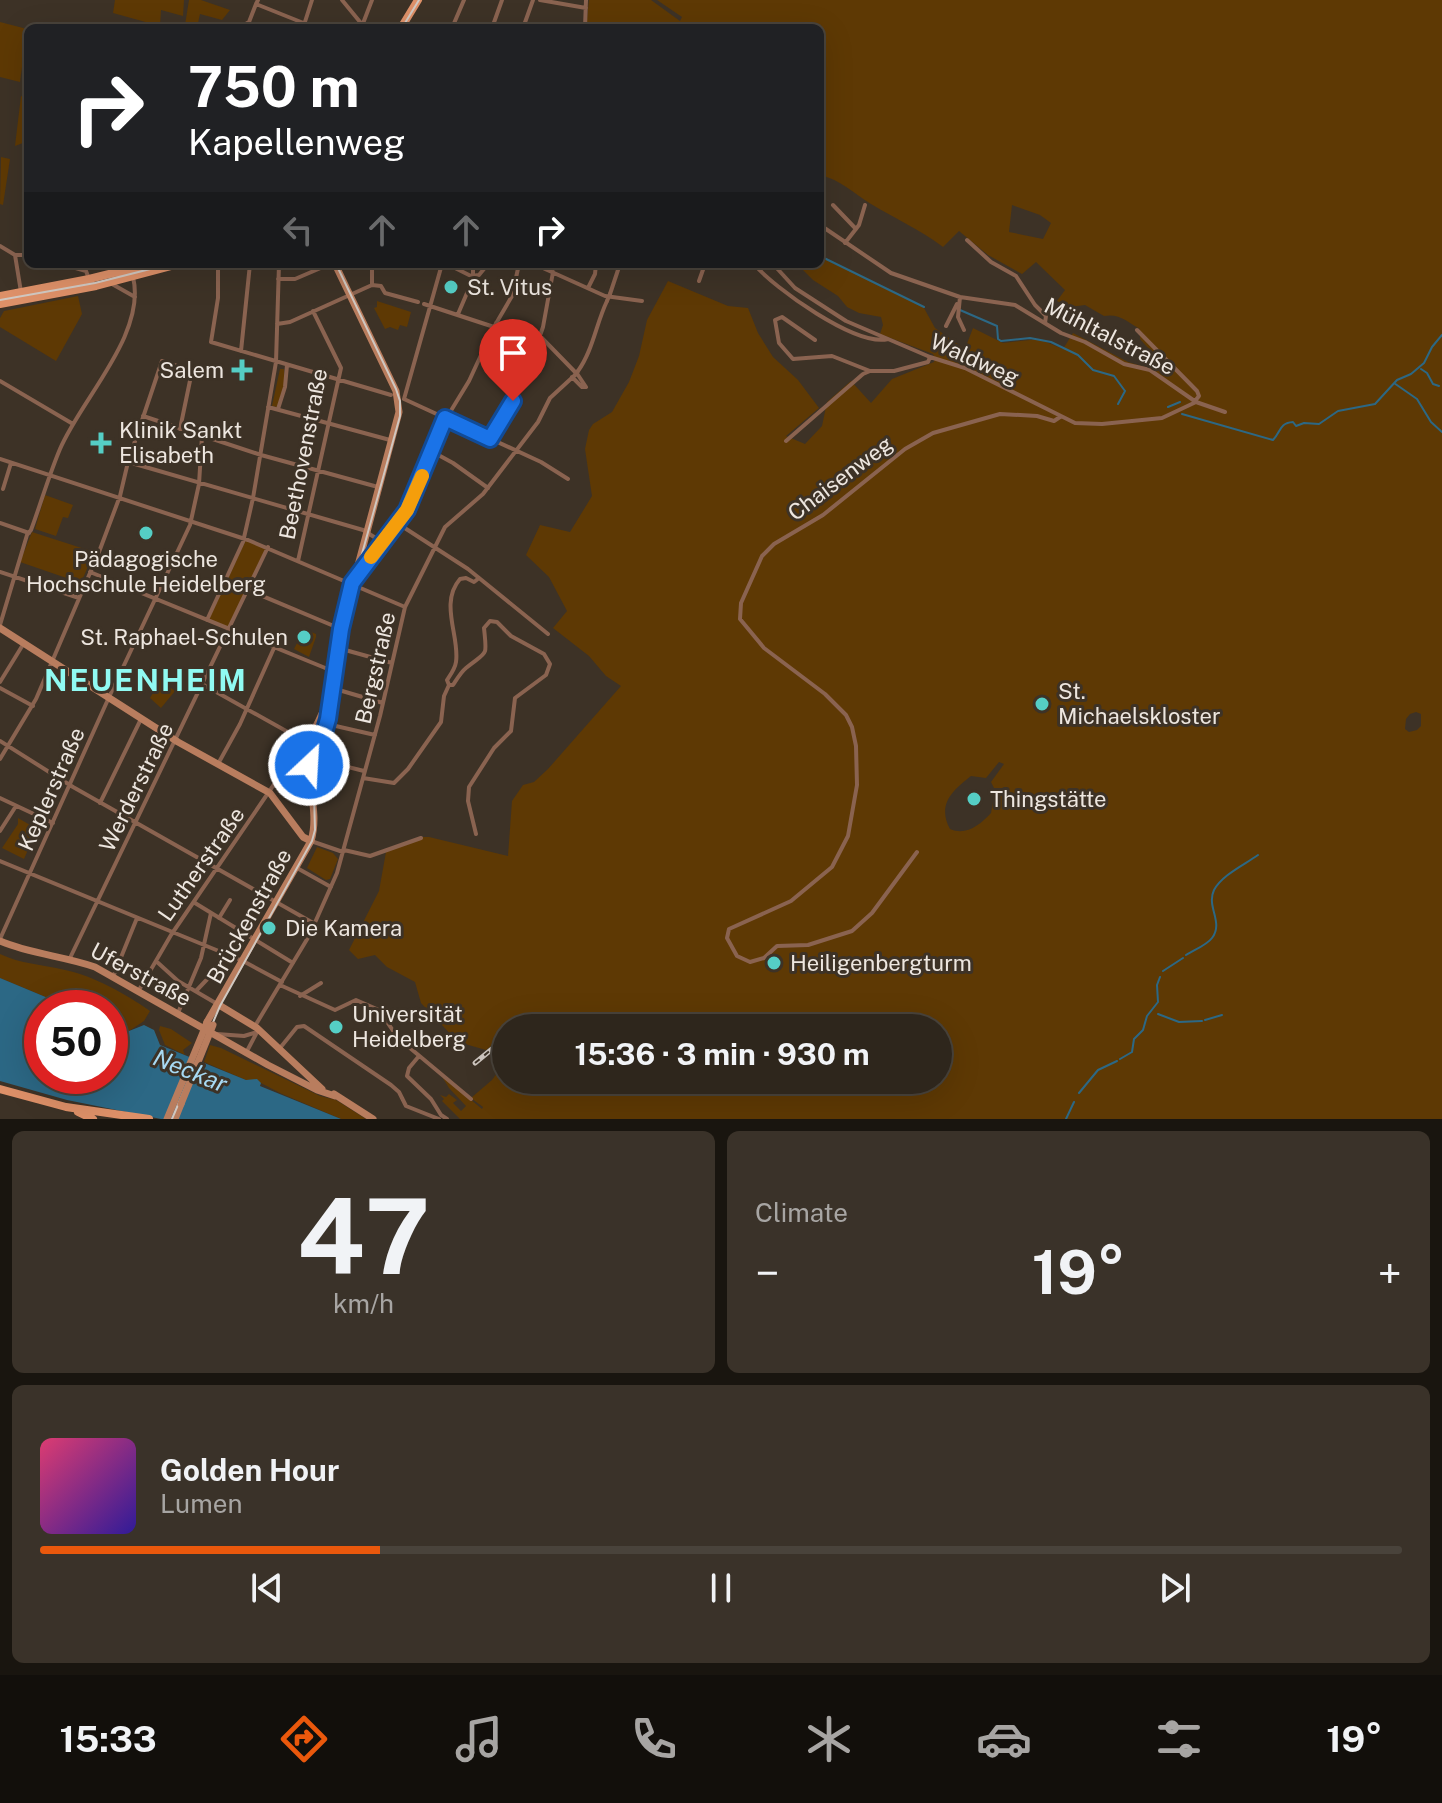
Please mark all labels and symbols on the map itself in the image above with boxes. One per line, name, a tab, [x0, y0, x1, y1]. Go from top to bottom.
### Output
place label: St. Vitus	[467, 274, 552, 300]
marker: St. Vitus	[442, 278, 460, 296]
street label: Mühltalstraße	[1040, 292, 1180, 380]
pin	[479, 319, 547, 401]
street label: Waldweg	[927, 328, 1023, 390]
place label: Salem	[160, 357, 224, 383]
marker: Salem	[231, 359, 253, 381]
street label: Beethovenstraße	[274, 366, 332, 542]
place label: Klinik Sankt Elisabeth	[119, 417, 242, 468]
street label: Chaisenweg	[783, 430, 897, 526]
marker: Klinik Sankt Elisabeth	[90, 432, 112, 454]
marker: Pädagogische Hochschule Heidelberg	[137, 524, 155, 542]
place label: Pädagogische Hochschule Heidelberg	[26, 546, 266, 597]
street label: Bergstraße	[350, 609, 400, 727]
place label: St. Raphael-Schulen	[80, 624, 288, 650]
marker: St. Raphael-Schulen	[295, 628, 313, 646]
district label: NEUENHEIM	[44, 662, 248, 698]
place label: St. Michaelskloster	[1058, 678, 1221, 729]
marker: St. Michaelskloster	[1033, 695, 1051, 713]
street label: Werderstraße	[94, 718, 178, 856]
street label: Keplerstraße	[12, 723, 90, 855]
position arrow	[267, 723, 351, 807]
place label: Thingstätte	[990, 786, 1107, 812]
marker: Thingstätte	[965, 790, 983, 808]
street label: Lutherstraße	[152, 802, 250, 926]
street label: Brückenstraße	[201, 844, 297, 988]
place label: Die Kamera	[285, 915, 402, 941]
marker: Die Kamera	[260, 919, 278, 937]
street label: Uferstraße	[86, 937, 196, 1011]
place label: Heiligenbergturm	[790, 950, 972, 976]
marker: Heiligenbergturm	[765, 954, 783, 972]
speed limit sign: 50	[24, 990, 128, 1094]
place label: Universität Heidelberg	[352, 1001, 466, 1052]
marker: Universität Heidelberg	[327, 1018, 345, 1036]
water label: Neckar	[149, 1043, 232, 1098]

